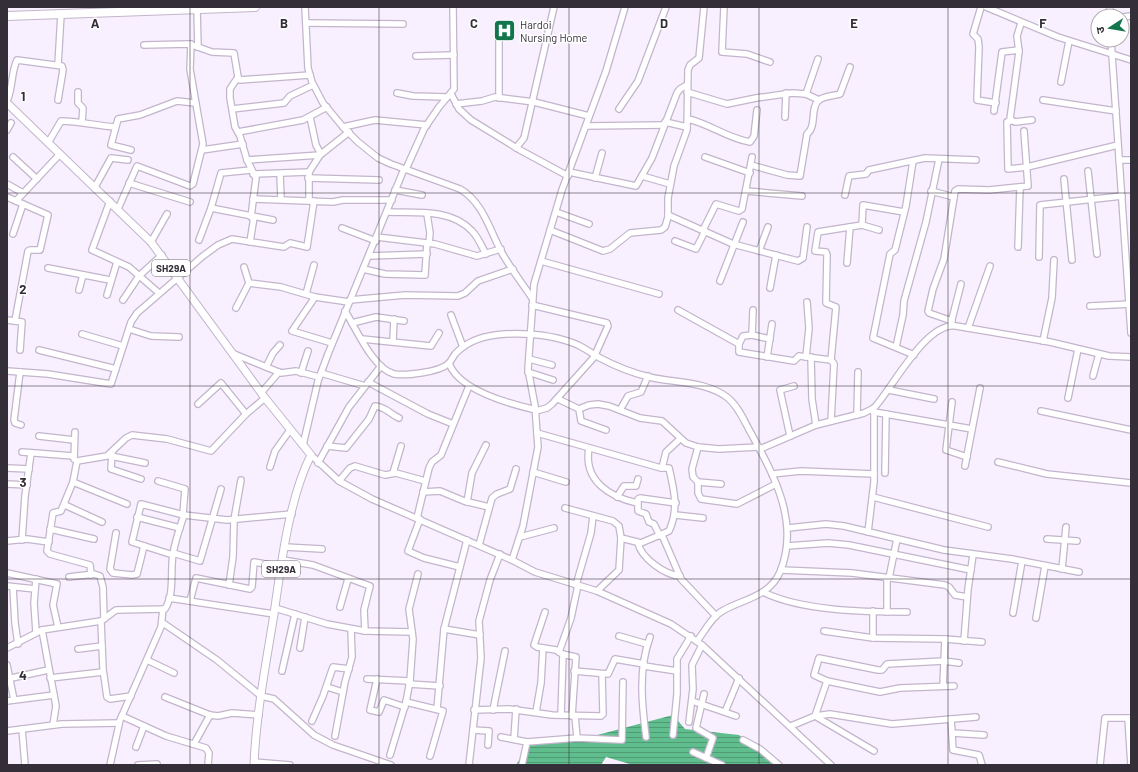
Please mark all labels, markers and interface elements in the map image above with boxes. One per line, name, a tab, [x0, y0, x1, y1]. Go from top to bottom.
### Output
north arrow	[1090, 8, 1130, 48]
text: A	[91, 15, 100, 31]
text: B	[280, 15, 288, 31]
text: C	[470, 15, 478, 31]
text: D	[660, 15, 668, 31]
text: E	[850, 15, 858, 31]
text: F	[1039, 15, 1047, 31]
hospital icon: Hardoi Nursing Home	[491, 17, 517, 43]
place label: Hardoi Nursing Home	[520, 18, 588, 44]
text: उ	[1093, 25, 1107, 35]
text: 1	[21, 88, 25, 104]
road number: SH29A	[152, 260, 190, 276]
text: 2	[19, 281, 27, 297]
text: 3	[19, 474, 27, 490]
road number: SH29A	[262, 561, 300, 577]
text: 4	[19, 667, 27, 683]

